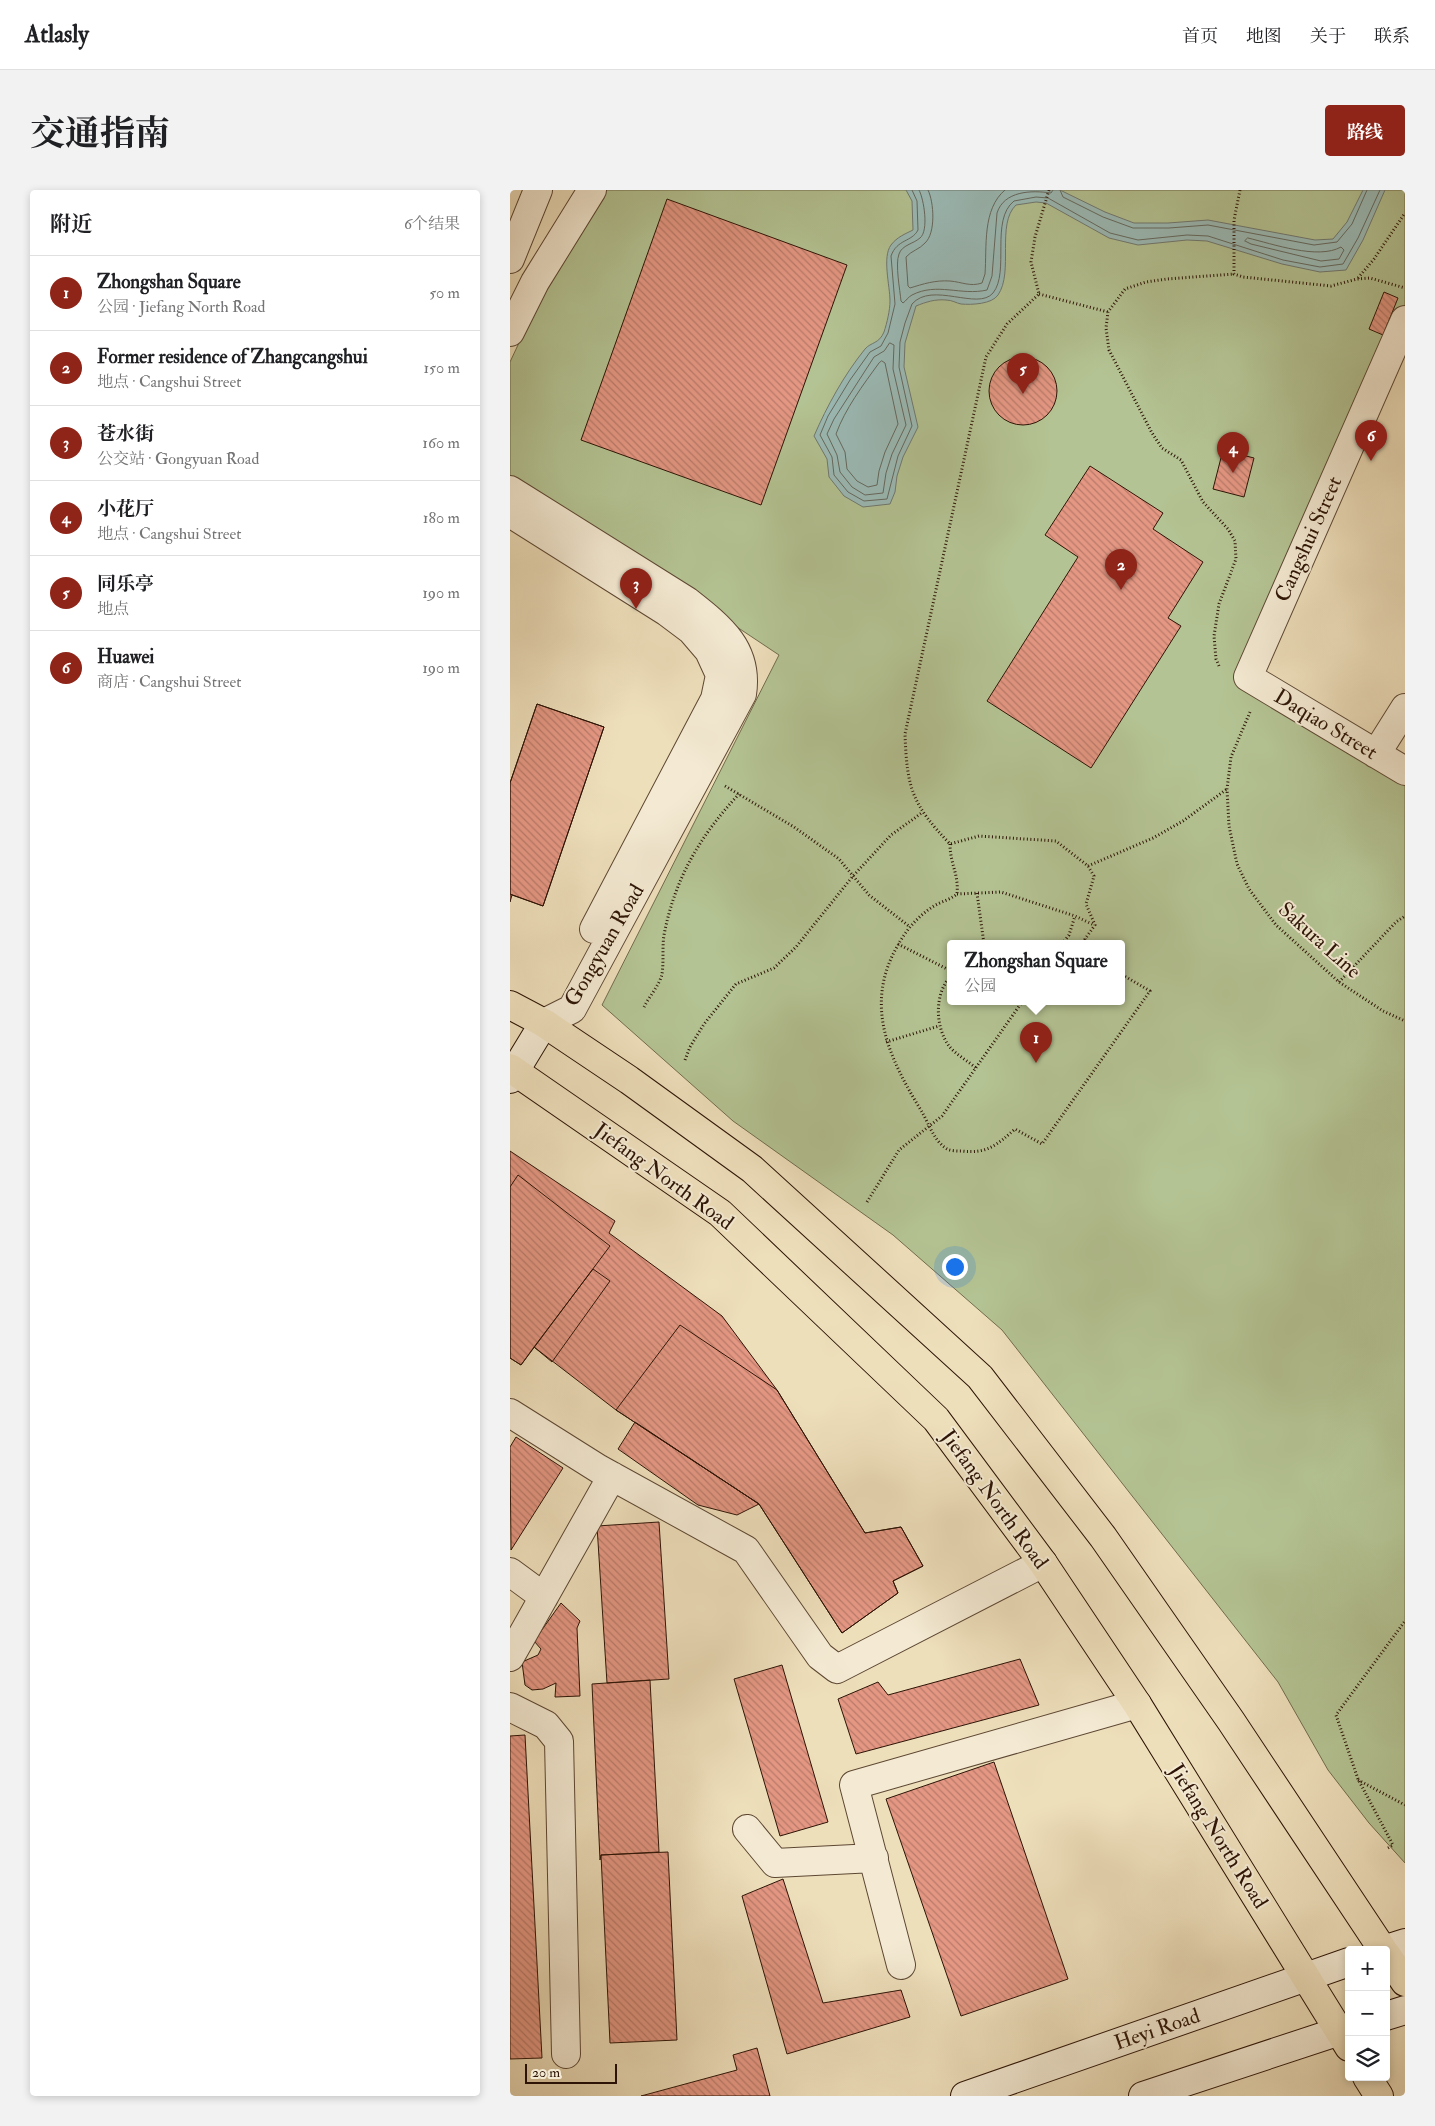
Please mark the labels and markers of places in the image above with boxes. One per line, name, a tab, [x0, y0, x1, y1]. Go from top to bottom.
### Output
pin: 5	[1007, 353, 1039, 394]
pin: 6	[1355, 420, 1387, 461]
pin: 4	[1217, 432, 1249, 473]
pin: 2	[1105, 549, 1137, 590]
pin: 3	[620, 568, 652, 609]
pin: 1	[1020, 1022, 1052, 1063]

